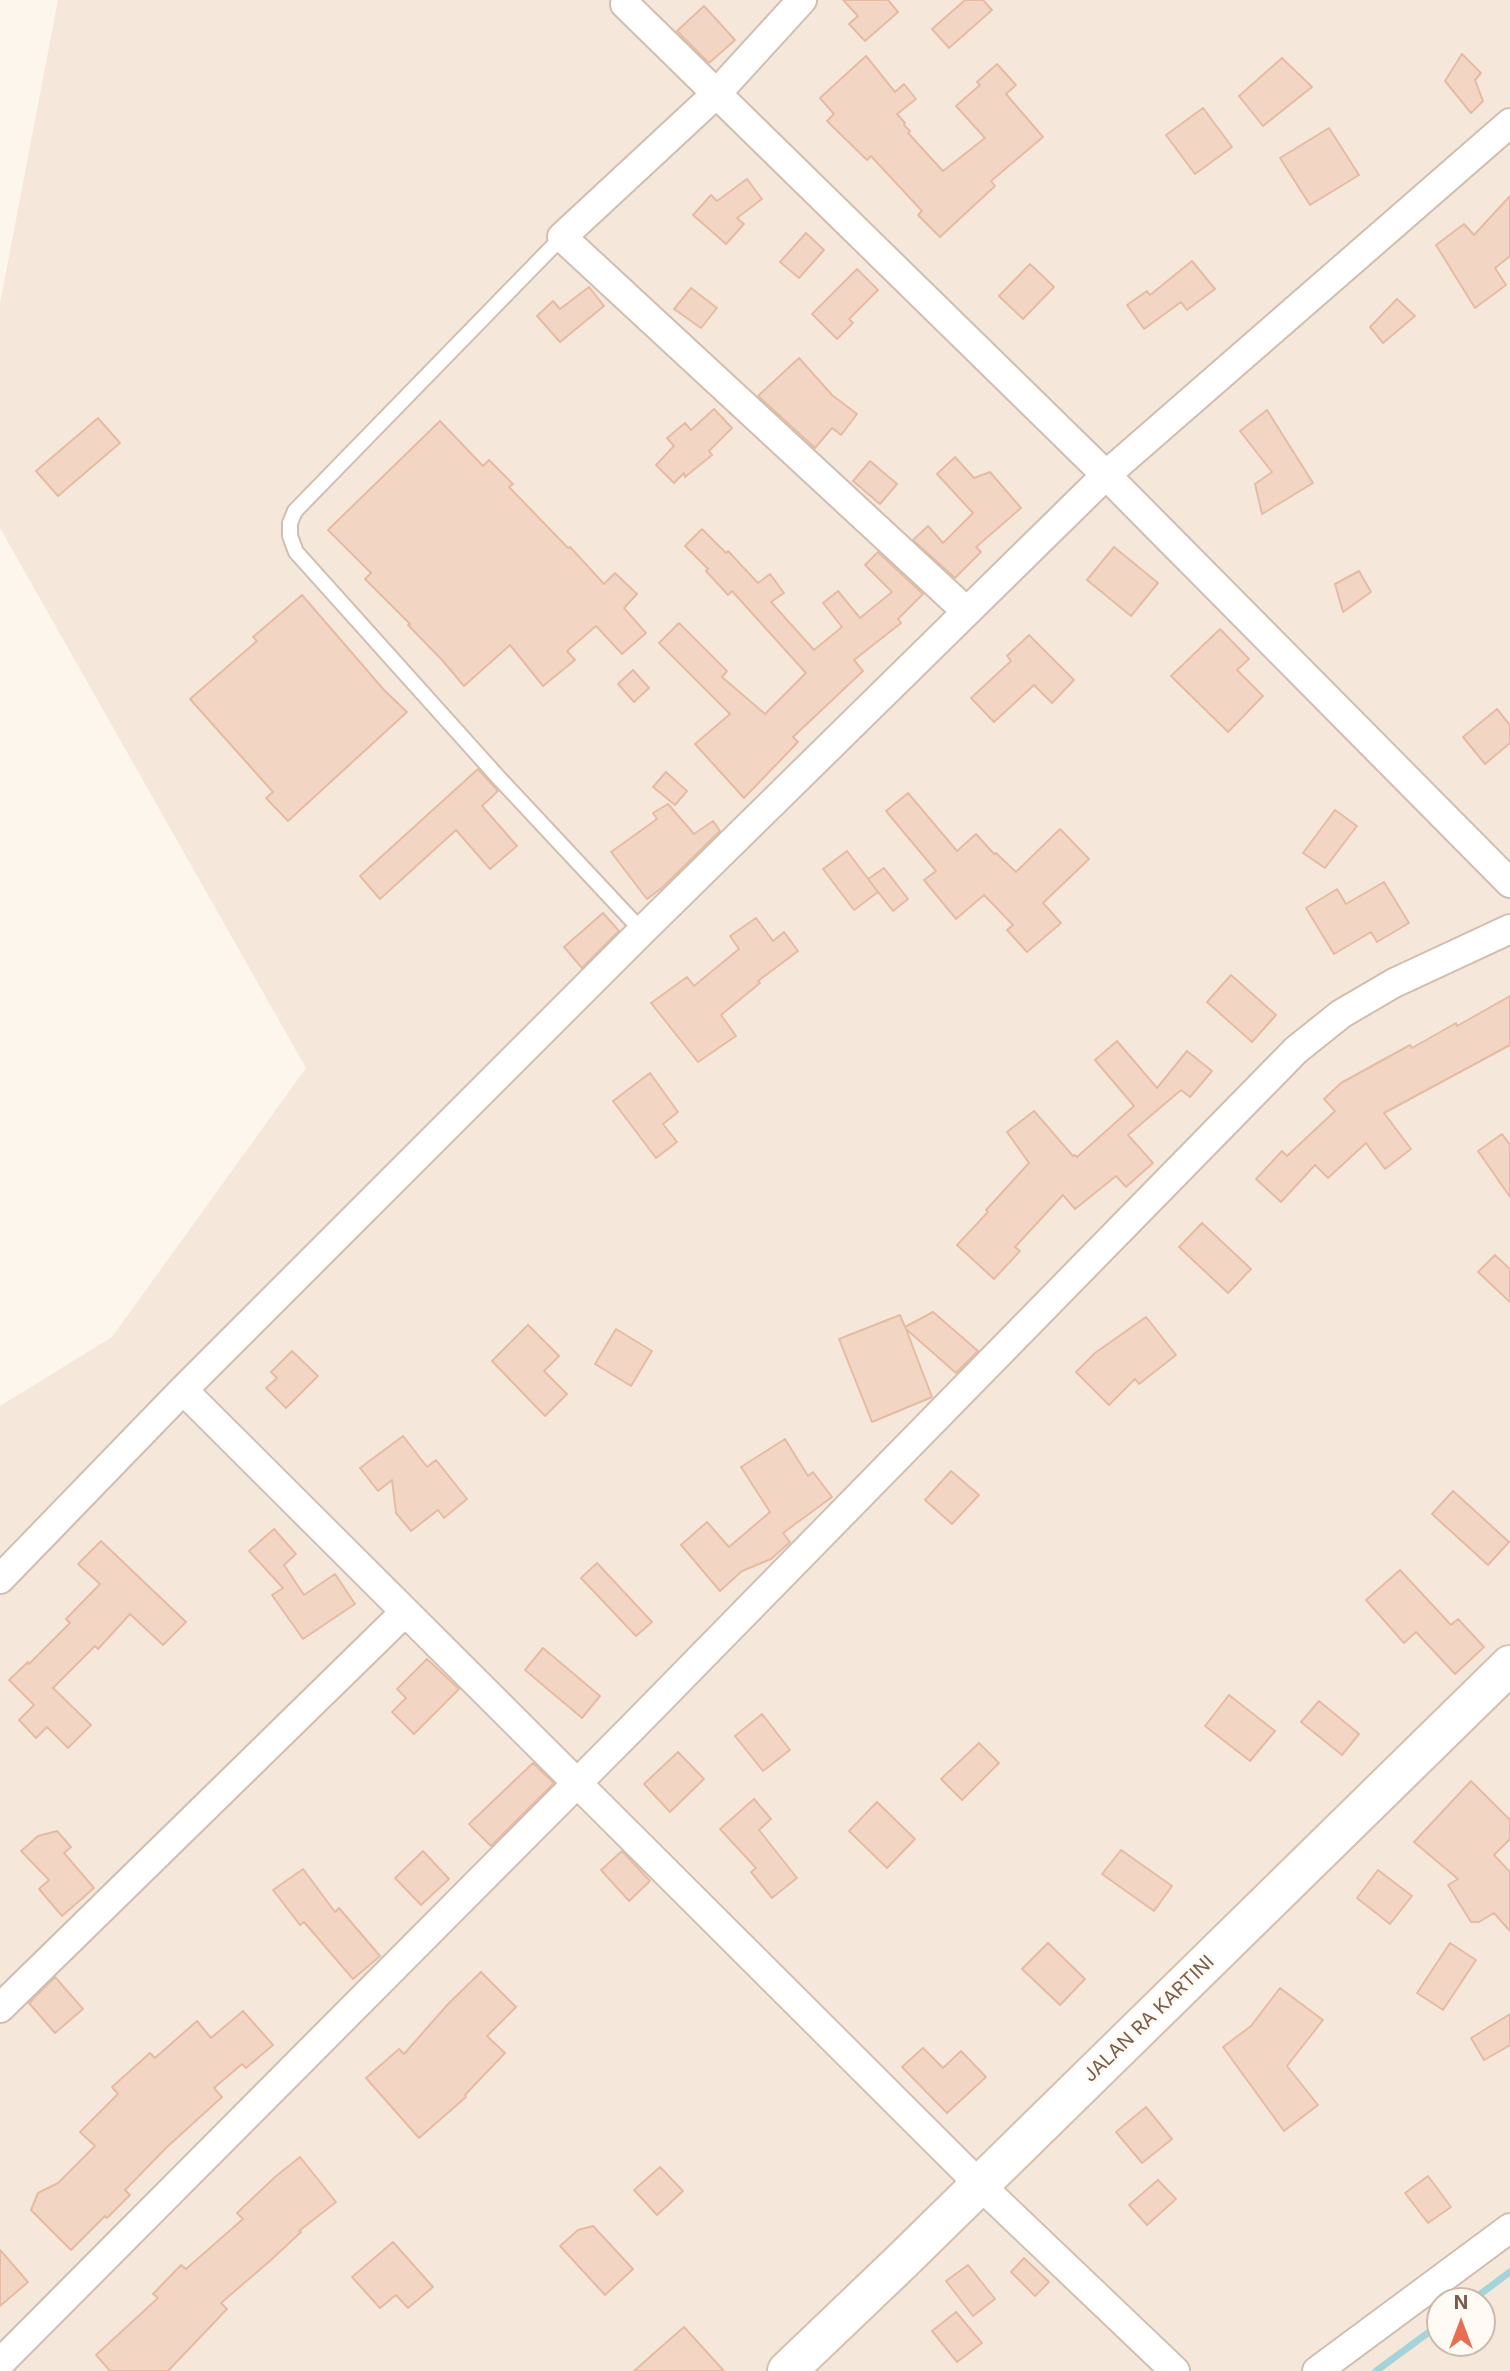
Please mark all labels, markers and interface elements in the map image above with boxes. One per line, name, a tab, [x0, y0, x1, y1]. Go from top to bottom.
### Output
street label: JALAN RA KARTINI	[1079, 1951, 1219, 2087]
north arrow	[1426, 2287, 1496, 2357]
text: N	[1454, 2291, 1468, 2314]

